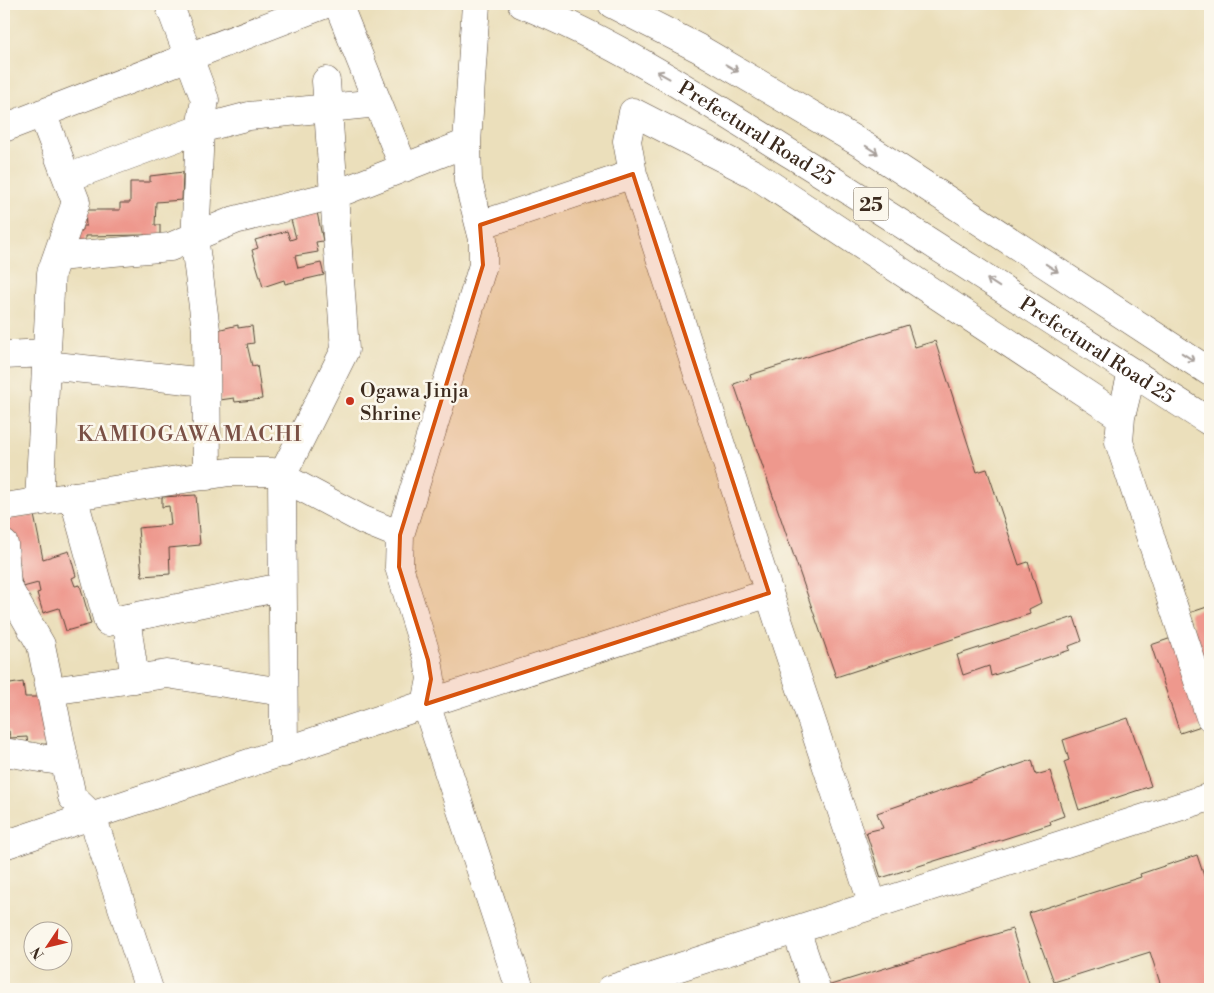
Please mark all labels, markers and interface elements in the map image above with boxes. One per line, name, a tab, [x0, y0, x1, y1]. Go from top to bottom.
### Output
one-way arrow	[724, 64, 738, 74]
one-way arrow	[656, 69, 670, 79]
street label: Prefectural Road 25	[673, 76, 839, 192]
one-way arrow	[865, 145, 879, 155]
road number: 25	[854, 188, 888, 220]
one-way arrow	[1045, 263, 1059, 273]
one-way arrow	[986, 277, 1000, 287]
street label: Prefectural Road 25	[1014, 292, 1179, 410]
one-way arrow	[1181, 352, 1195, 362]
place label: Ogawa Jinja Shrine	[360, 379, 469, 427]
marker: Ogawa Jinja Shrine	[344, 395, 356, 407]
district label: KAMIOGAWAMACHI	[77, 421, 303, 448]
north arrow	[22, 920, 72, 970]
text: N	[28, 943, 49, 963]

